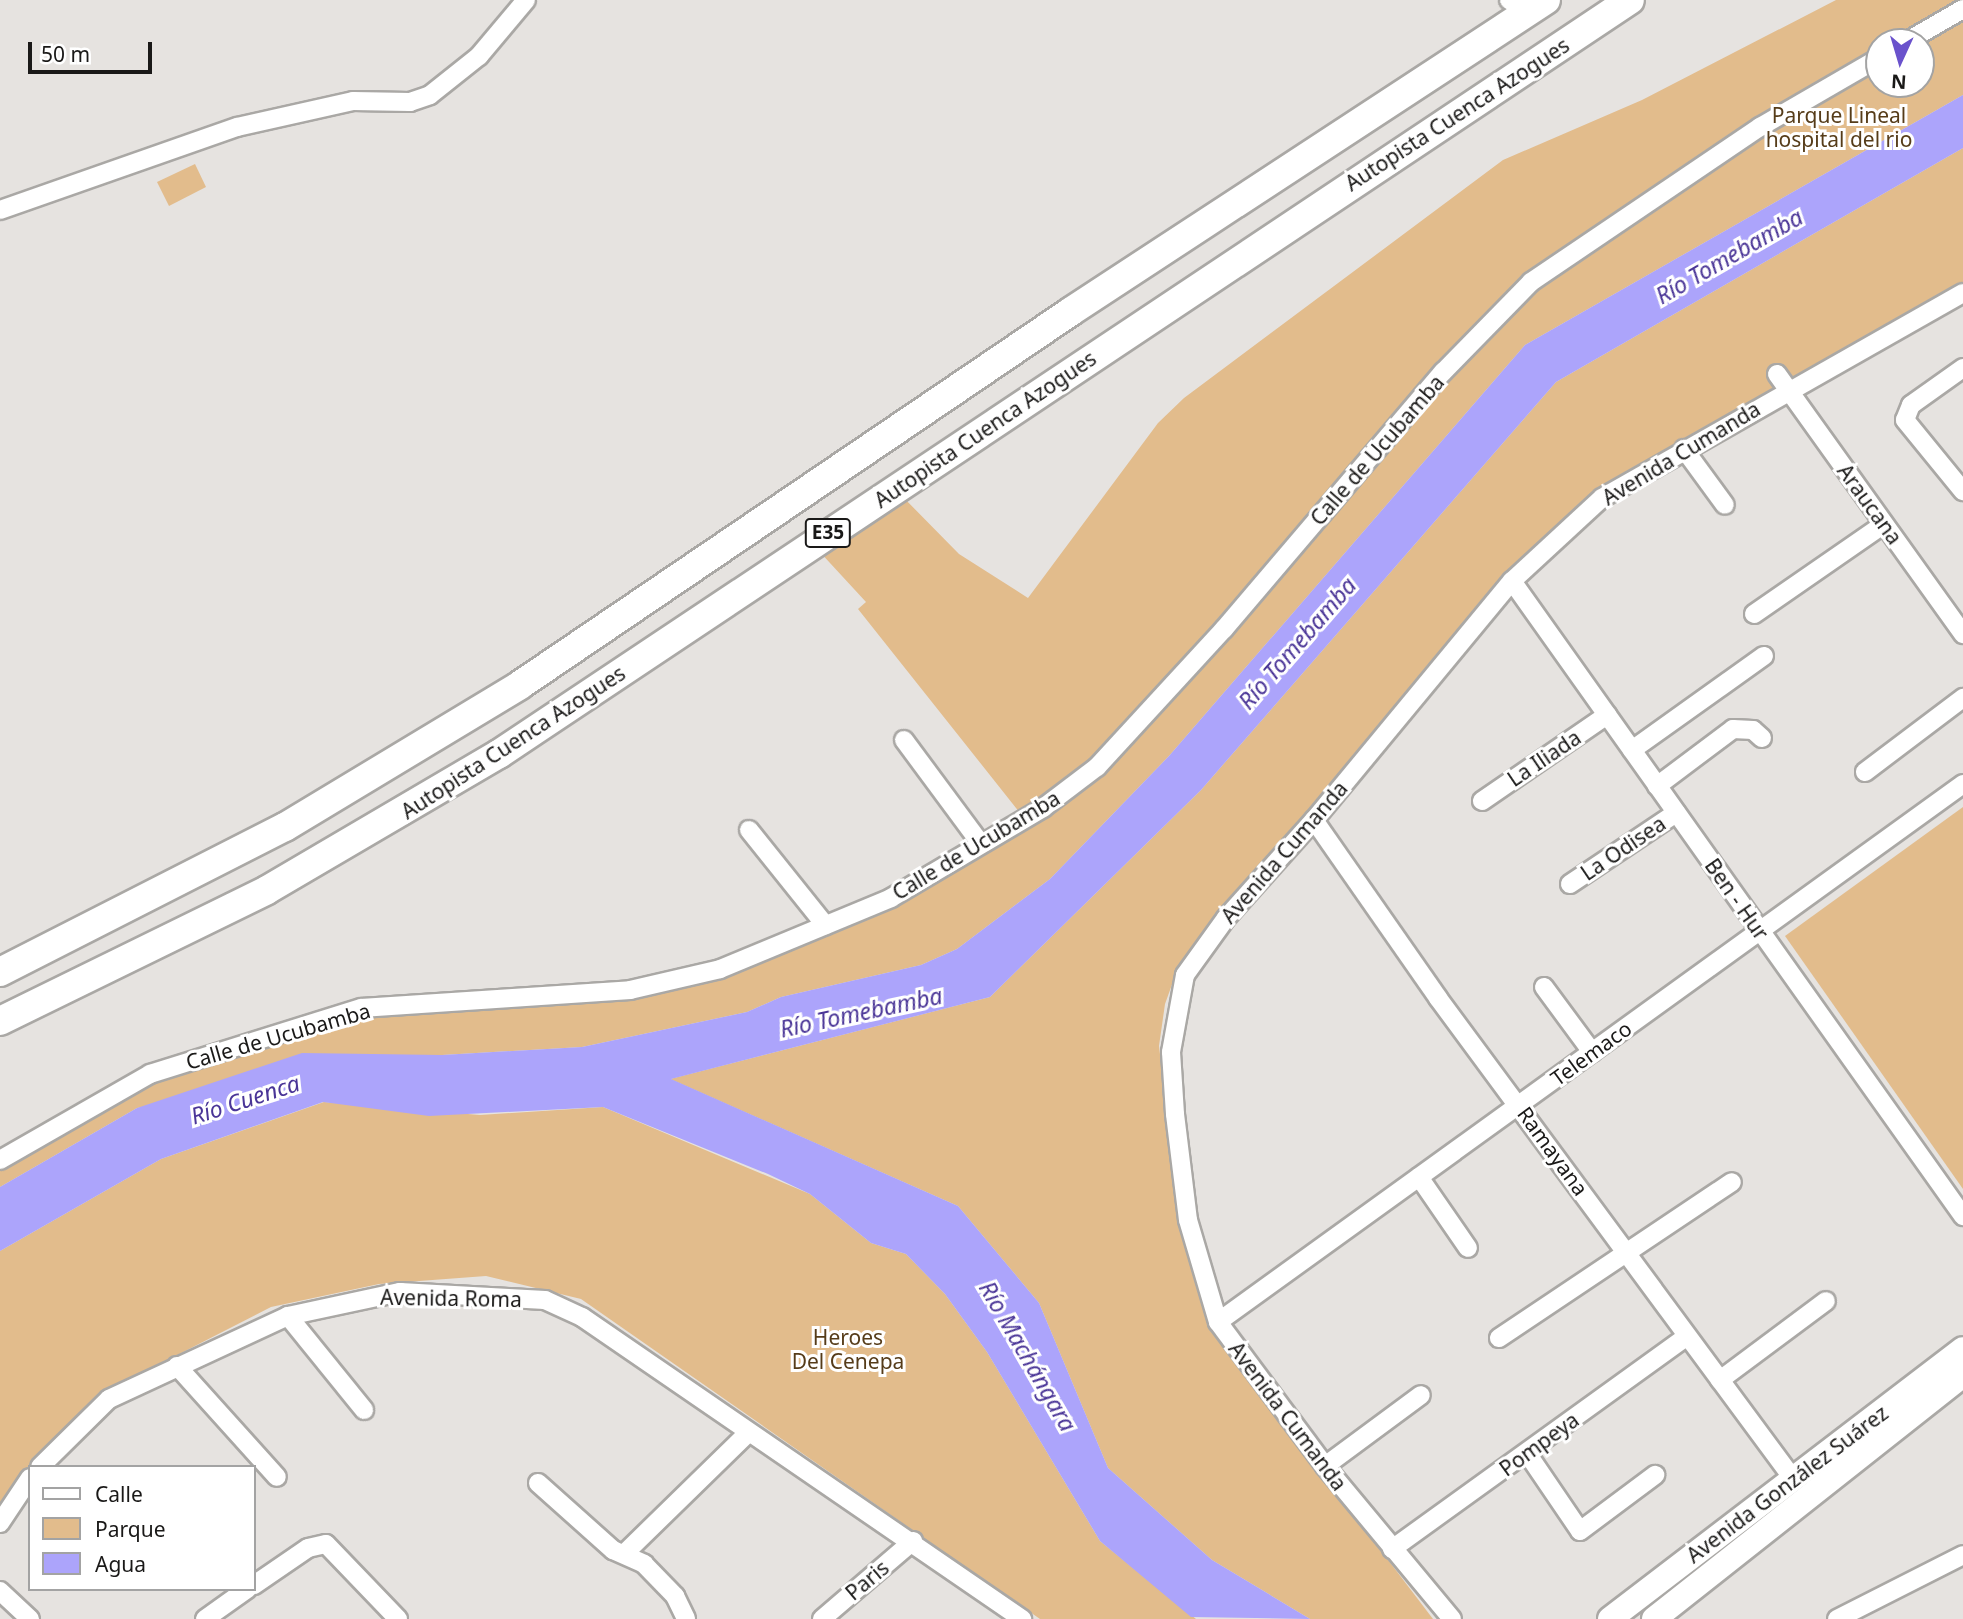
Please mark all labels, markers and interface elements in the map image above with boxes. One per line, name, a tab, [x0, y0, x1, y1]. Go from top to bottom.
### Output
scale bar	[32, 28, 156, 72]
north arrow	[1865, 28, 1935, 98]
street label: Autopista Cuenca Azogues	[1340, 32, 1574, 196]
text: 50 m	[41, 40, 90, 68]
text: N	[1890, 68, 1907, 95]
park label: Parque Lineal hospital del rio	[1766, 102, 1912, 152]
water label: Río Tomebamba	[1650, 203, 1808, 309]
street label: Autopista Cuenca Azogues	[869, 345, 1101, 513]
street label: Calle de Ucubamba	[1305, 370, 1449, 530]
street label: Avenida Cumanda	[1597, 396, 1765, 510]
street label: Araucana	[1832, 459, 1908, 549]
road number: E35	[804, 518, 852, 548]
water label: Río Tomebamba	[1232, 572, 1362, 714]
street label: Autopista Cuenca Azogues	[396, 660, 630, 824]
street label: La Iliada	[1503, 724, 1585, 792]
street label: Avenida Cumanda	[1216, 776, 1352, 928]
street label: Calle de Ucubamba	[888, 785, 1064, 905]
street label: La Odisea	[1576, 811, 1670, 885]
street label: Ben - Hur	[1700, 854, 1774, 944]
water label: Río Tomebamba	[777, 981, 945, 1043]
street label: Calle de Ucubamba	[183, 998, 373, 1074]
street label: Telemaco	[1546, 1015, 1636, 1091]
water label: Río Cuenca	[187, 1068, 303, 1130]
street label: Ramayana	[1512, 1102, 1594, 1200]
water label: Río Machángara	[974, 1276, 1082, 1436]
street label: Avenida Roma	[380, 1284, 522, 1312]
park label: Heroes Del Cenepa	[792, 1324, 904, 1374]
street label: Avenida Cumanda	[1224, 1337, 1352, 1495]
street label: Avenida González Suárez	[1681, 1400, 1893, 1568]
street label: Pompeya	[1494, 1407, 1584, 1481]
legend	[28, 1465, 256, 1591]
text: Calle	[95, 1480, 143, 1508]
text: Parque	[95, 1515, 165, 1543]
text: Agua	[95, 1550, 146, 1578]
street label: Paris	[840, 1555, 894, 1605]

